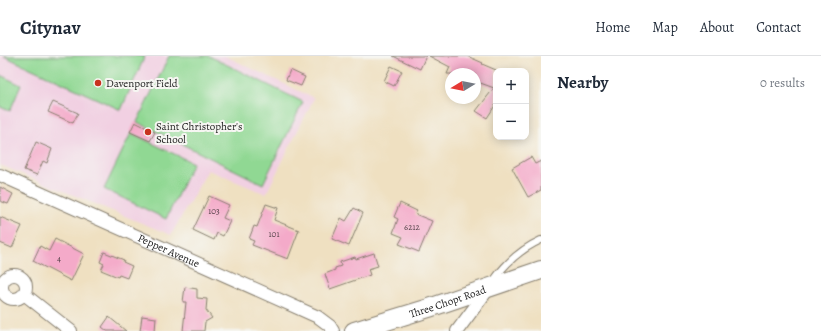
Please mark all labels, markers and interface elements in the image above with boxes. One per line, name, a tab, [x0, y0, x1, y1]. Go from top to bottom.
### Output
text: Citynav	[20, 15, 81, 41]
text: Home	[595, 18, 630, 37]
text: Map	[652, 18, 678, 37]
text: About	[700, 18, 734, 37]
text: Contact	[756, 18, 801, 37]
north arrow	[445, 68, 481, 104]
map controls	[493, 68, 529, 140]
button: +	[493, 68, 529, 104]
text: Nearby	[557, 71, 608, 94]
text: 0 results	[760, 74, 805, 91]
place label: Davenport Field	[106, 76, 178, 91]
marker: Davenport Field	[93, 78, 103, 88]
button: −	[493, 104, 529, 140]
place label: Saint Christopher's School	[156, 119, 242, 147]
marker: Saint Christopher's School	[143, 127, 153, 137]
house number: 103	[208, 205, 220, 217]
house number: 6212	[404, 221, 421, 233]
house number: 101	[269, 228, 279, 240]
street label: Pepper Avenue	[135, 231, 202, 271]
house number: 4	[57, 252, 61, 264]
street label: Three Chopt Road	[407, 282, 488, 322]

